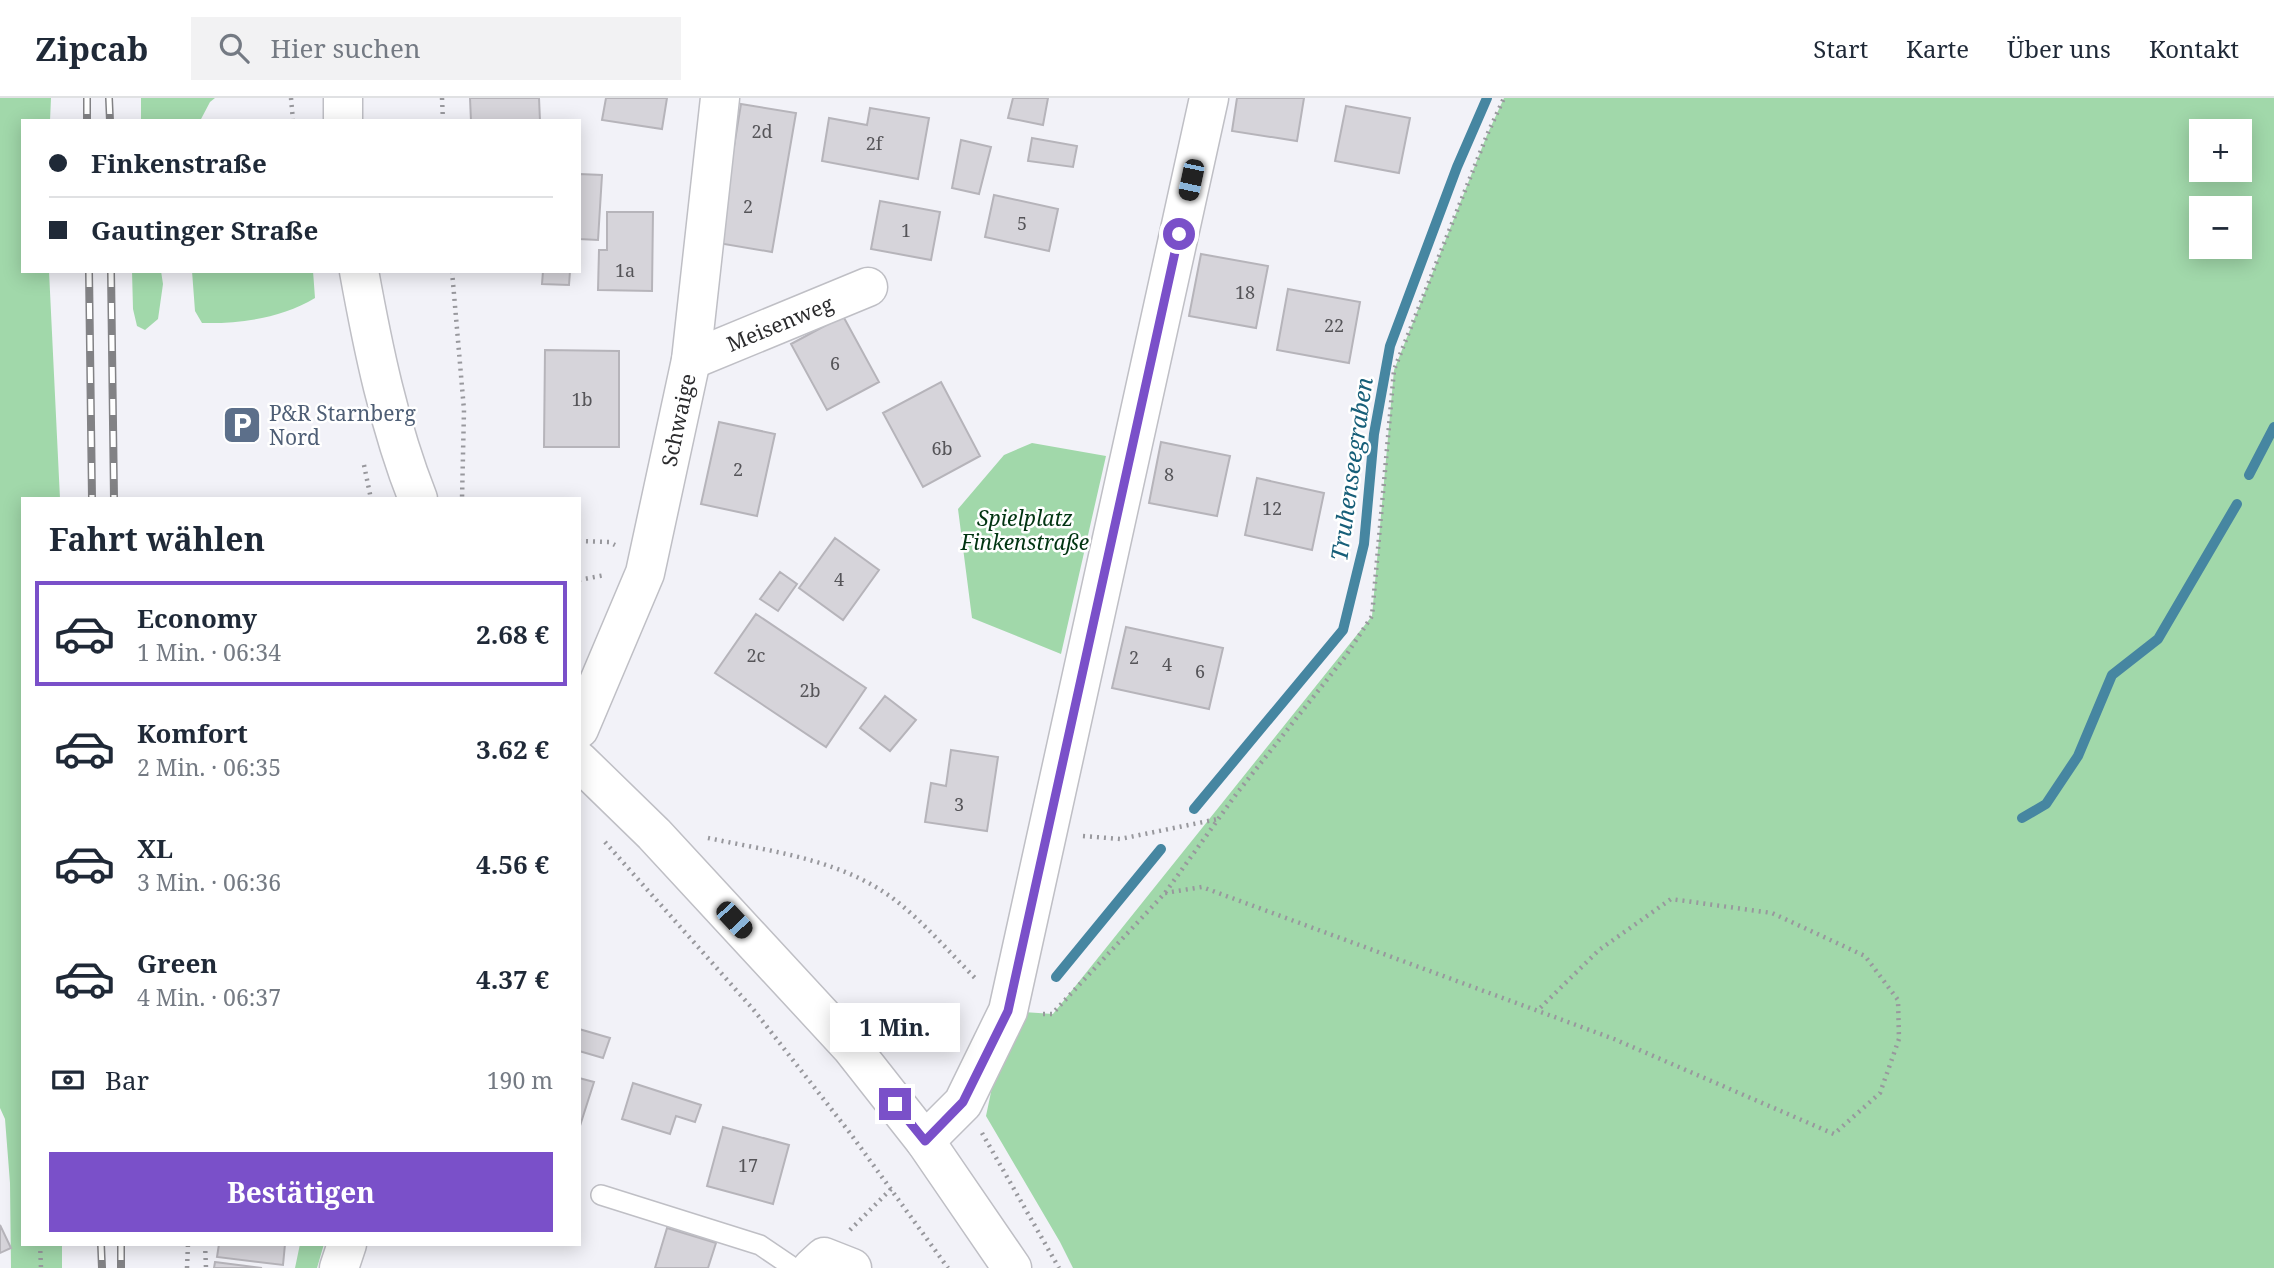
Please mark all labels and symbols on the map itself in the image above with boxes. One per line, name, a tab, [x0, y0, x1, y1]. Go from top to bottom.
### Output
house number: 2d	[751, 119, 773, 143]
house number: 2f	[866, 131, 884, 155]
car	[1177, 157, 1206, 203]
house number: 2	[743, 194, 753, 218]
house number: 5	[1017, 211, 1027, 235]
house number: 1	[901, 218, 911, 242]
route start	[1163, 218, 1195, 250]
house number: 1a	[615, 258, 635, 282]
house number: 18	[1235, 280, 1255, 304]
street label: Meisenweg	[722, 289, 838, 358]
house number: 22	[1324, 313, 1344, 337]
house number: 6	[830, 351, 840, 375]
street label: Schwaige	[654, 371, 702, 469]
water label: Truhenseegraben	[1322, 375, 1380, 563]
house number: 1b	[571, 387, 593, 411]
place label: P&R Starnberg Nord	[269, 399, 416, 451]
parking icon: P&R Starnberg Nord	[221, 404, 263, 446]
house number: 6b	[931, 436, 953, 460]
house number: 2	[733, 457, 743, 481]
house number: 8	[1164, 462, 1174, 486]
house number: 12	[1262, 496, 1282, 520]
park label: Spielplatz Finkenstraße	[960, 504, 1089, 556]
house number: 4	[834, 567, 844, 591]
house number: 2c	[747, 643, 766, 667]
house number: 2	[1129, 645, 1139, 669]
house number: 4	[1162, 652, 1172, 676]
house number: 6	[1195, 659, 1205, 683]
house number: 2b	[799, 678, 821, 702]
house number: 3	[954, 792, 964, 816]
car	[712, 897, 757, 943]
callout: 1 Min.	[830, 1002, 960, 1052]
route end	[879, 1088, 911, 1120]
house number: 17	[738, 1153, 758, 1177]

